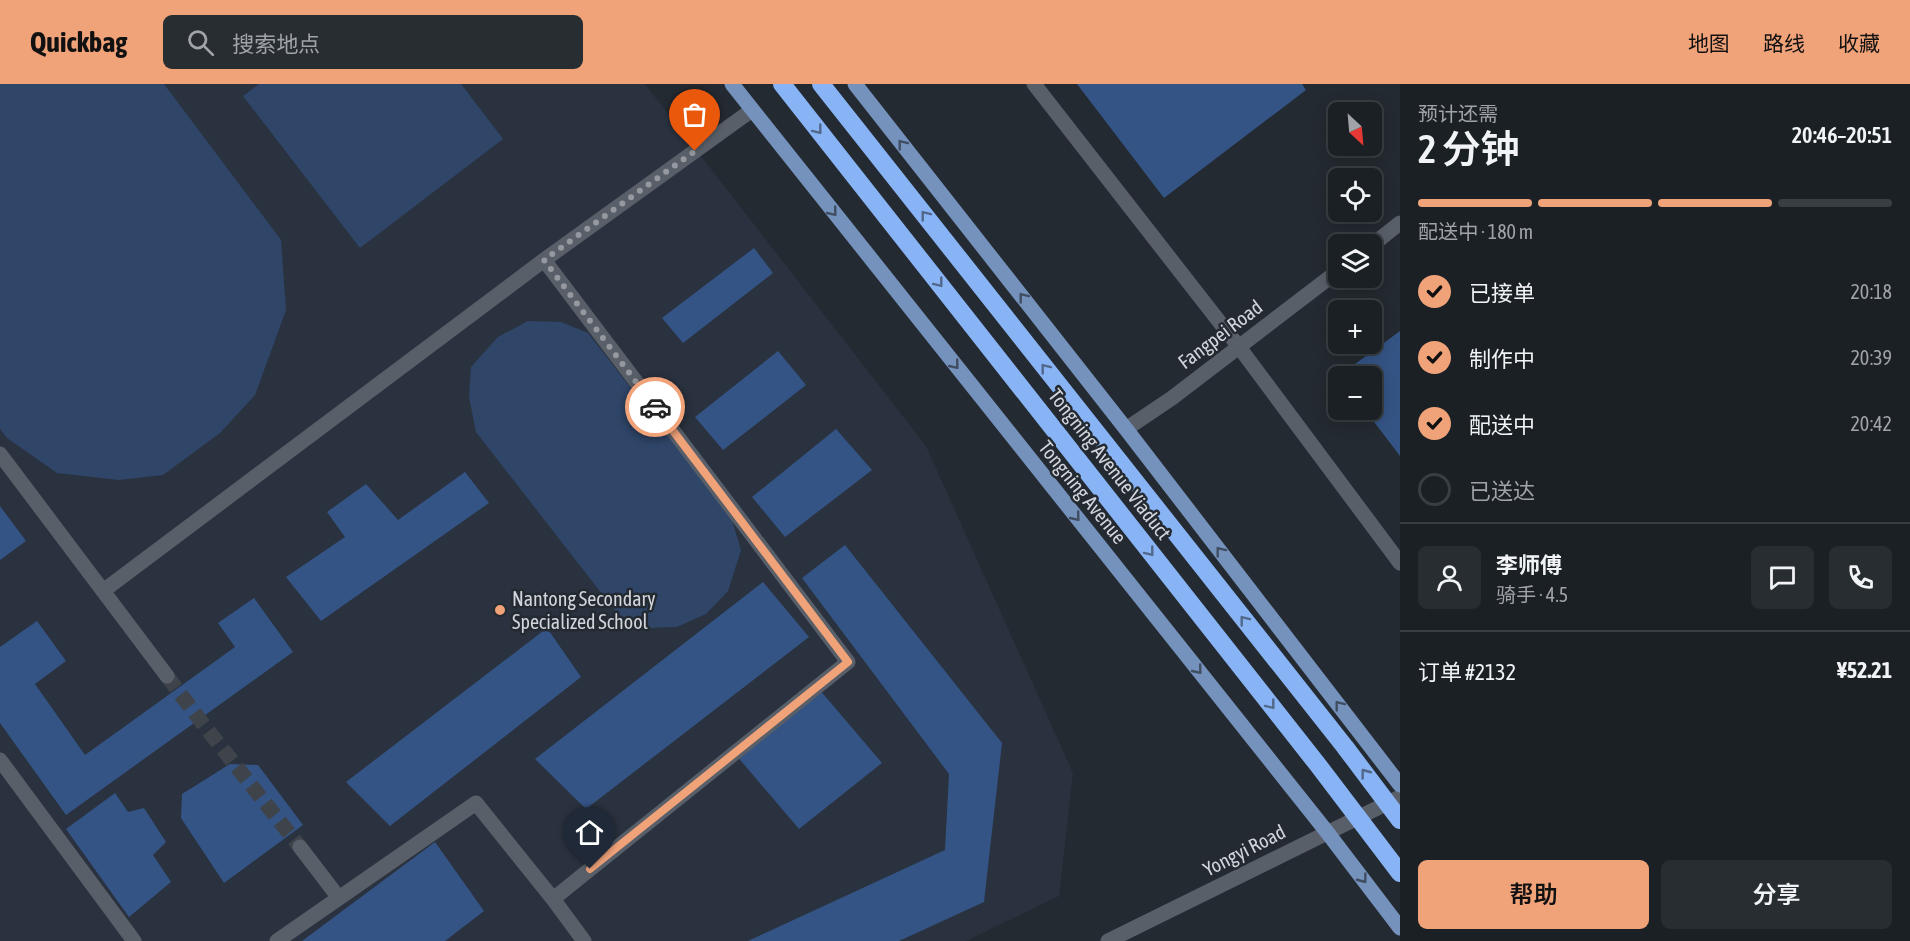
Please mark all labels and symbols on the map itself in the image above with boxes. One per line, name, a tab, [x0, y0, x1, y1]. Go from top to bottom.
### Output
pin	[669, 89, 720, 151]
north arrow	[1328, 102, 1382, 156]
one-way arrow	[810, 123, 821, 134]
one-way arrow	[899, 140, 910, 151]
one-way arrow	[826, 205, 837, 216]
one-way arrow	[921, 211, 932, 222]
one-way arrow	[931, 276, 942, 287]
one-way arrow	[1019, 293, 1030, 304]
street label: Fangpei Road	[1173, 295, 1267, 373]
one-way arrow	[947, 358, 958, 369]
one-way arrow	[1042, 364, 1053, 375]
courier	[625, 377, 685, 437]
street label: Tongning Avenue Viaduct	[1044, 384, 1176, 544]
street label: Tongning Avenue	[1034, 435, 1132, 549]
one-way arrow	[1069, 510, 1080, 521]
one-way arrow	[1143, 545, 1154, 556]
one-way arrow	[1216, 547, 1227, 558]
place label: Nantong Secondary Specialized School	[512, 587, 656, 633]
marker: Nantong Secondary Specialized School	[493, 603, 507, 617]
one-way arrow	[1241, 616, 1252, 627]
one-way arrow	[1190, 663, 1201, 674]
one-way arrow	[1263, 698, 1274, 709]
one-way arrow	[1335, 701, 1346, 712]
one-way arrow	[1361, 769, 1372, 780]
pin	[564, 807, 615, 869]
street label: Yongyi Road	[1199, 820, 1289, 880]
one-way arrow	[1355, 872, 1366, 883]

